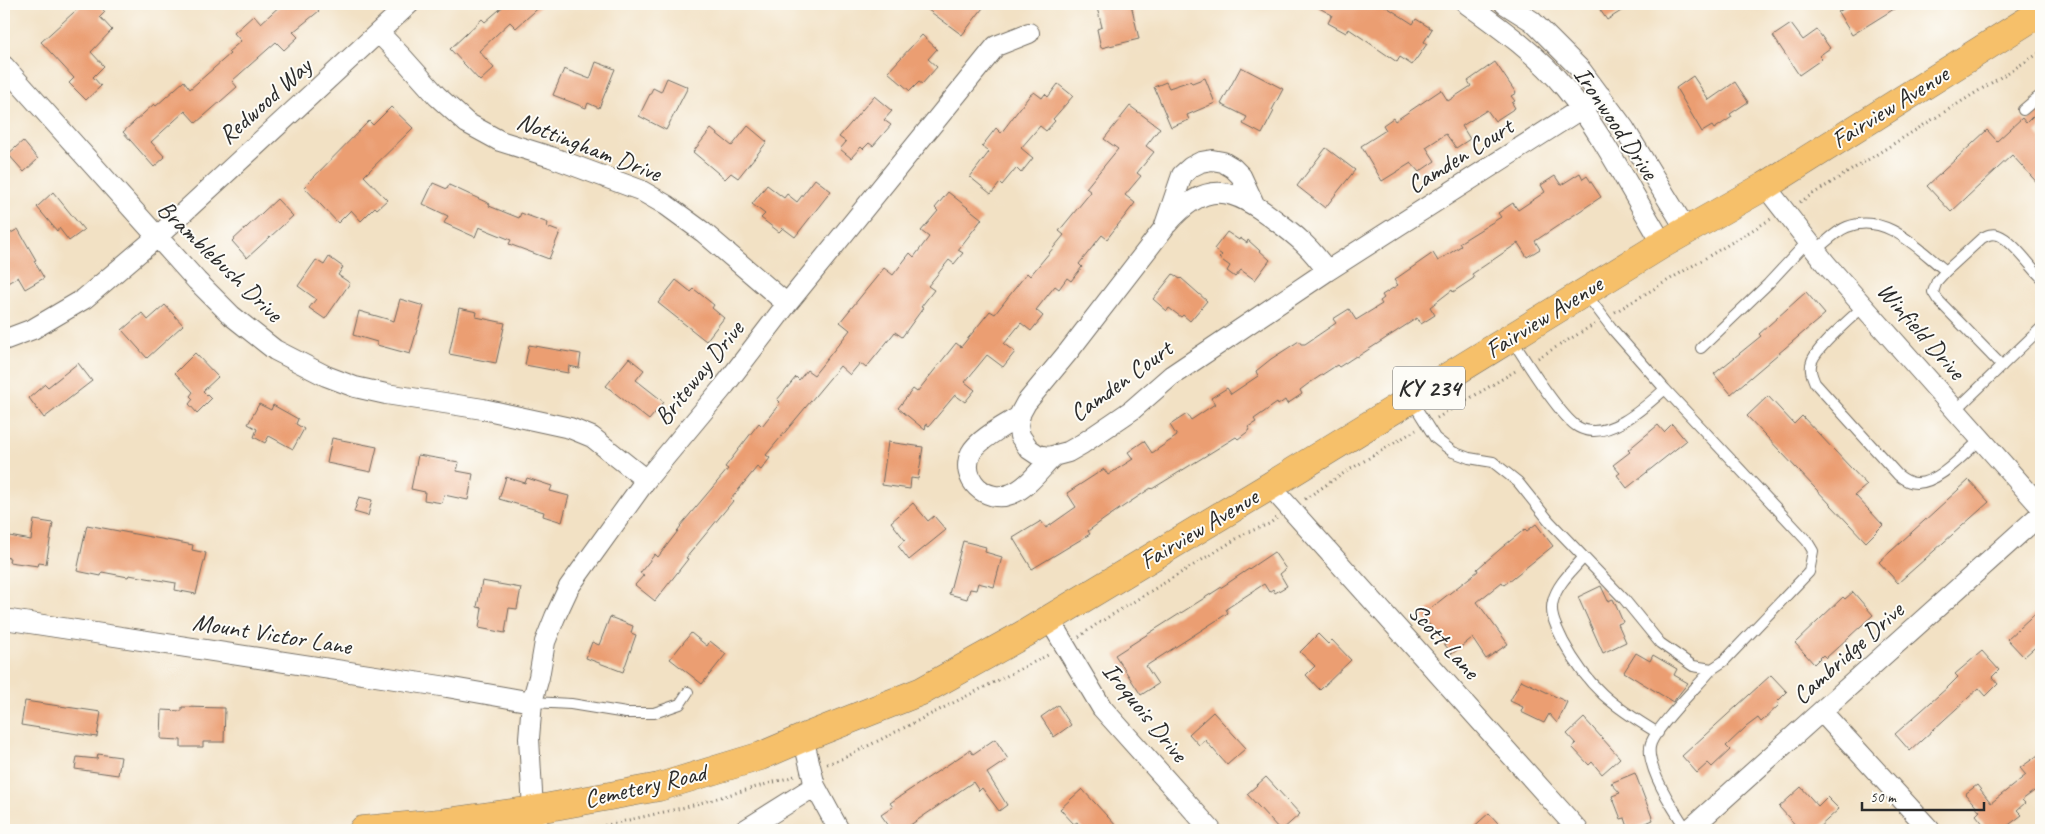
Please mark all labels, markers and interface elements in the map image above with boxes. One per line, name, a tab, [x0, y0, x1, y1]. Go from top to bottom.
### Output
street label: Redwood Way	[212, 49, 320, 151]
street label: Fairview Avenue	[1825, 57, 1956, 156]
street label: Ironwood Drive	[1566, 60, 1667, 187]
street label: Nottingham Drive	[512, 105, 667, 190]
street label: Camden Court	[1401, 109, 1521, 201]
street label: Bramblebush Drive	[151, 193, 291, 330]
street label: Fairview Avenue	[1479, 267, 1610, 366]
street label: Winfield Drive	[1870, 276, 1973, 388]
street label: Briteway Drive	[647, 313, 752, 432]
street label: Camden Court	[1063, 331, 1181, 429]
road number: KY 234	[1393, 366, 1465, 409]
street label: Fairview Avenue	[1134, 480, 1266, 577]
street label: Cambridge Drive	[1786, 593, 1912, 711]
street label: Scott Lane	[1401, 596, 1488, 687]
street label: Mount Victor Lane	[190, 606, 355, 663]
street label: Iroquois Drive	[1095, 656, 1196, 770]
street label: Cemetery Road	[581, 756, 713, 816]
scale bar	[1862, 779, 1985, 811]
text: 50 m	[1870, 788, 1897, 807]

